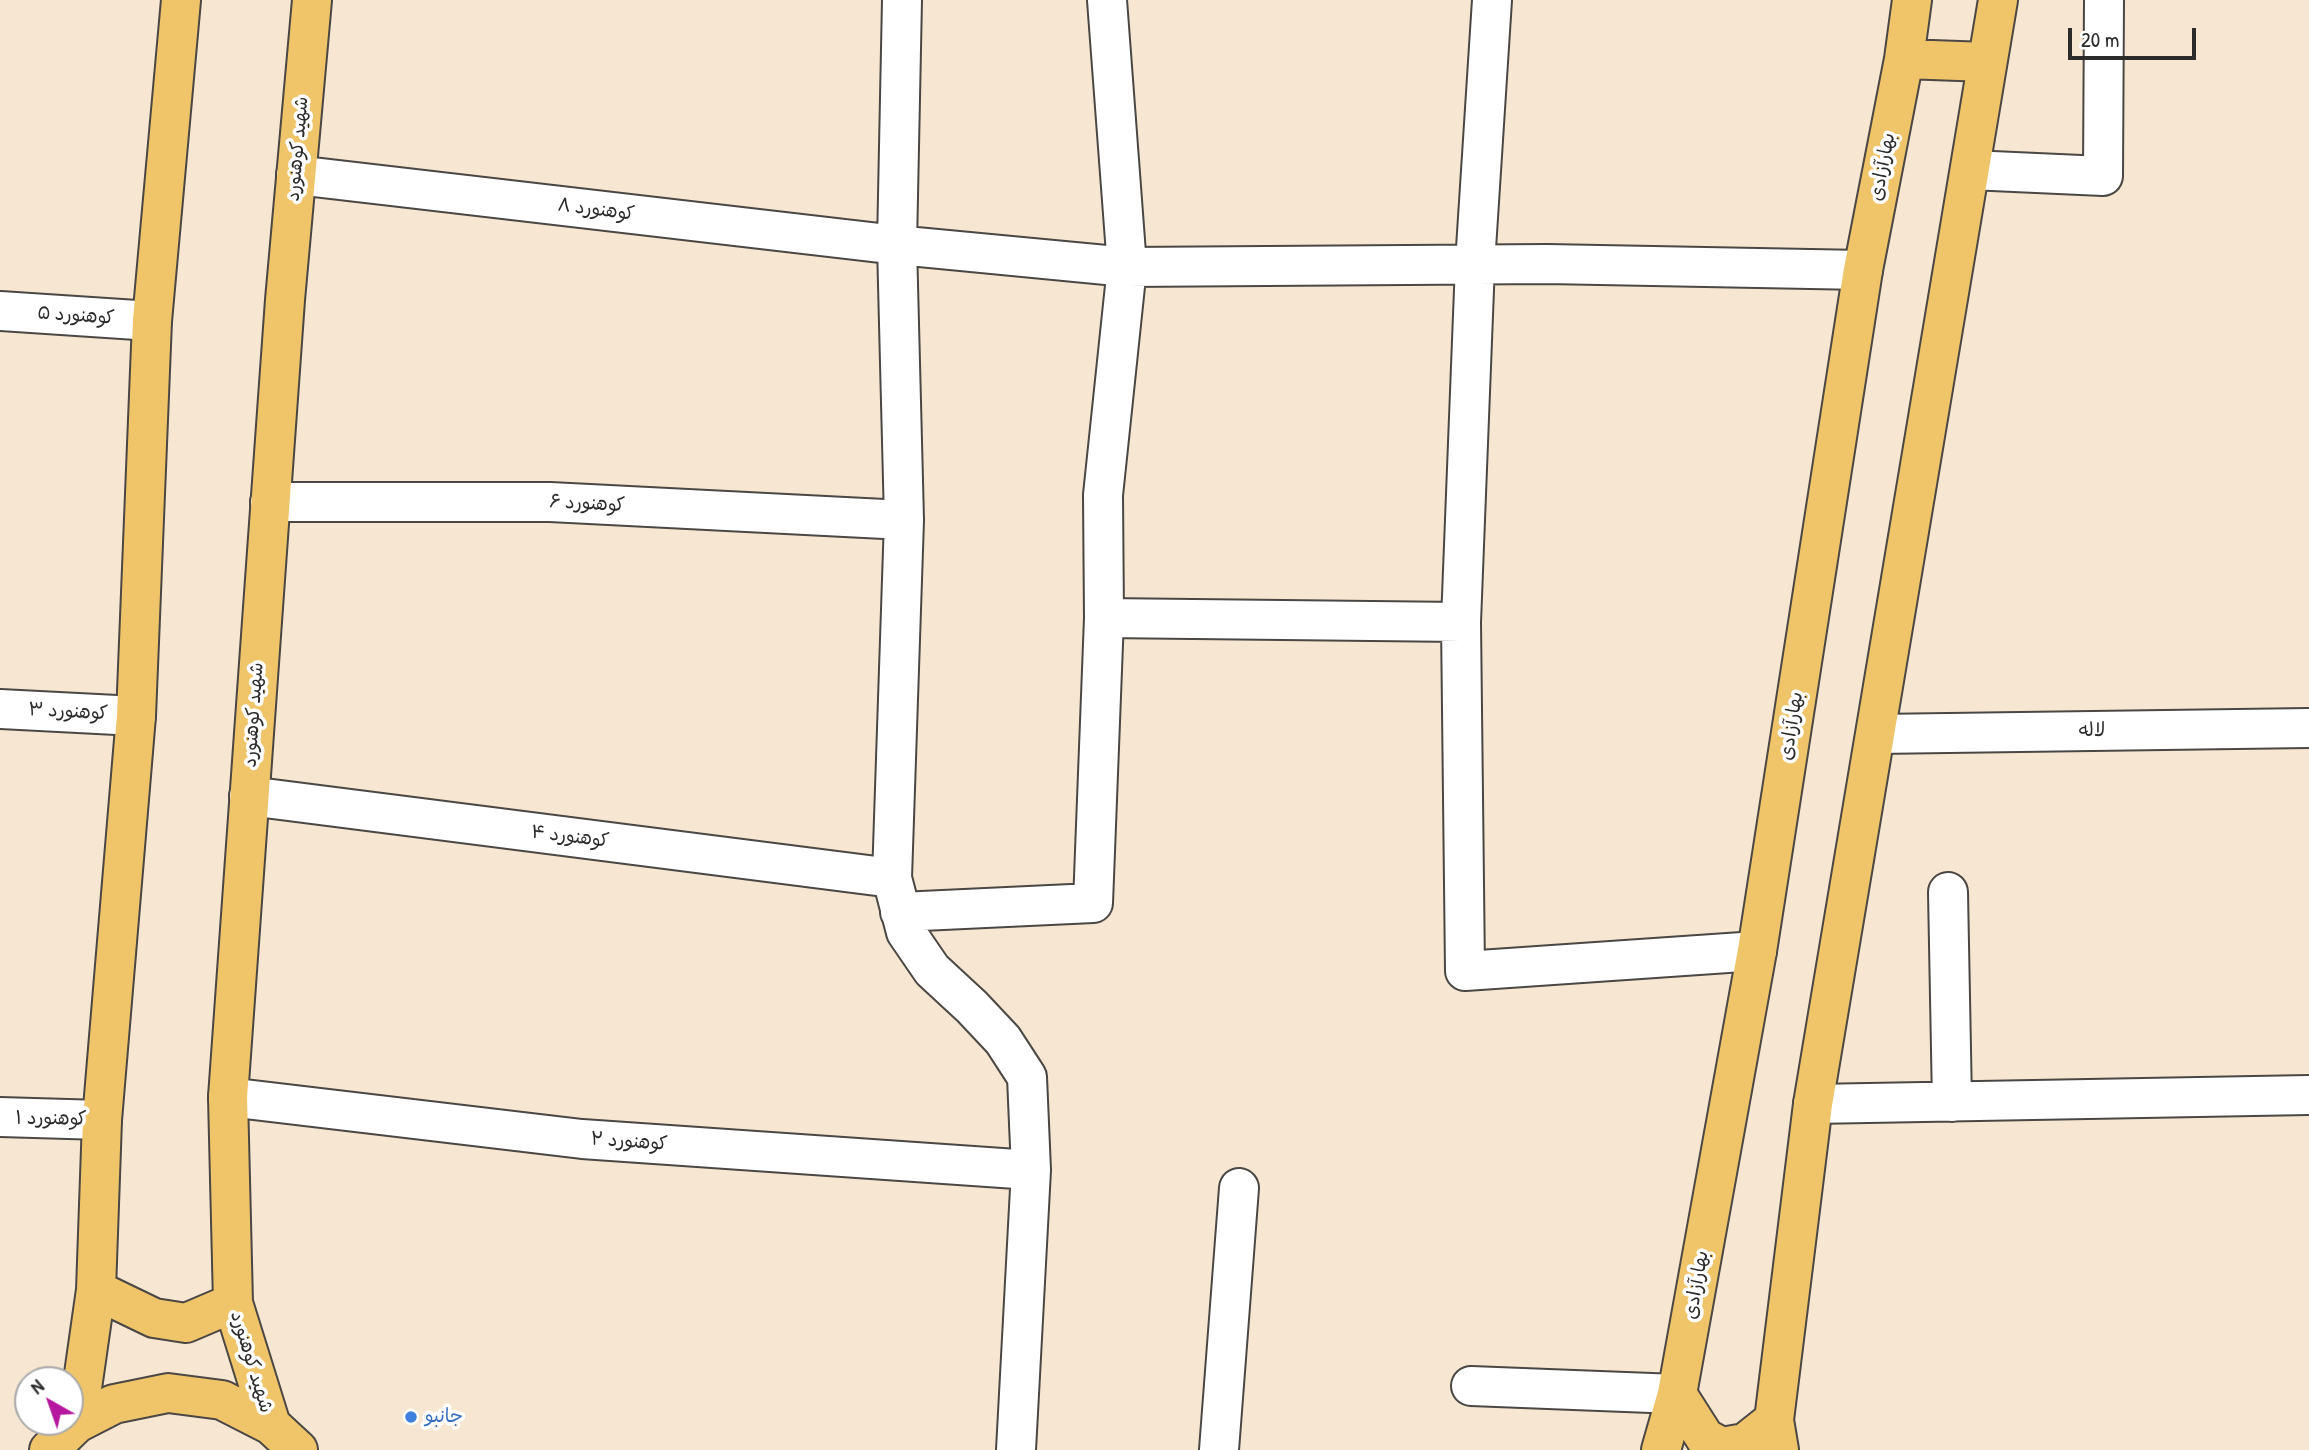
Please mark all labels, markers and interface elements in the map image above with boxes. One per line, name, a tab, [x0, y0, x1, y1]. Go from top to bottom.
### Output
scale bar	[2071, 14, 2199, 58]
text: 20 m	[2081, 25, 2119, 54]
street label: شهید کوهنورد	[282, 96, 314, 202]
street label: بهارآزادی	[1865, 131, 1901, 203]
street label: کوهنورد ۸	[556, 194, 636, 226]
street label: کوهنورد ۵	[37, 302, 115, 330]
street label: کوهنورد ۶	[549, 491, 625, 517]
street label: شهید کوهنورد	[239, 662, 269, 768]
street label: بهارآزادی	[1775, 690, 1809, 762]
street label: کوهنورد ۳	[28, 699, 108, 725]
street label: لاله	[2078, 719, 2106, 743]
street label: کوهنورد ۴	[530, 821, 610, 853]
street label: کوهنورد ۱	[15, 1107, 87, 1131]
street label: کوهنورد ۲	[590, 1128, 668, 1156]
street label: بهارآزادی	[1680, 1249, 1714, 1321]
street label: شهید کوهنورد	[225, 1308, 277, 1416]
north arrow	[14, 1366, 84, 1436]
text: N	[25, 1373, 49, 1400]
place label: جانبو	[425, 1406, 463, 1428]
marker: جانبو	[403, 1409, 419, 1425]

